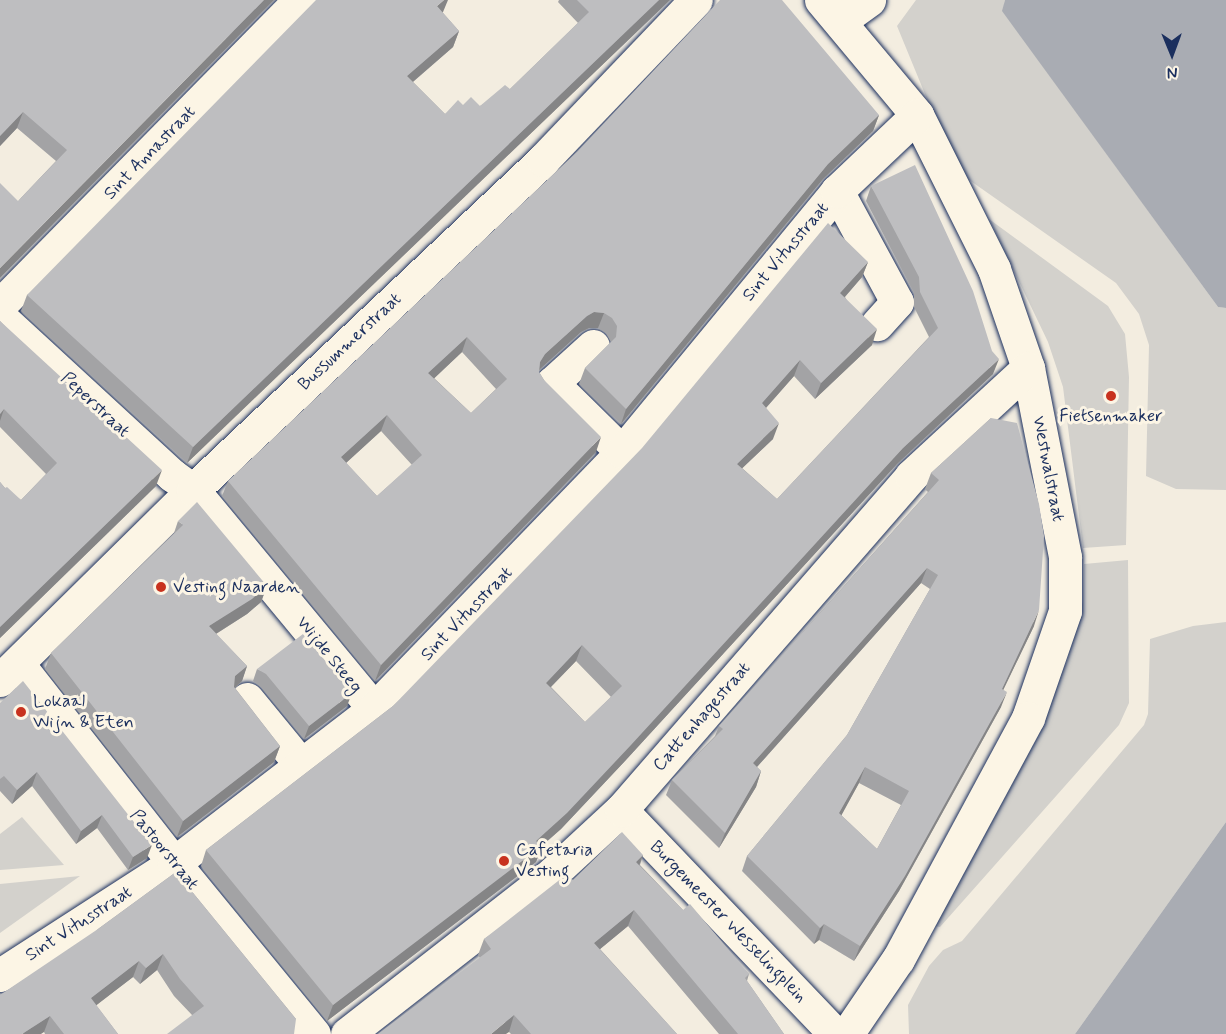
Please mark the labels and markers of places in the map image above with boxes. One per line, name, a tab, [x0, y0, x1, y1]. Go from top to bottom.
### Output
marker: Fietsenmaker	[1104, 389, 1118, 403]
place label: Fietsenmaker	[1059, 405, 1163, 427]
place label: Vesting Naarden	[173, 576, 295, 598]
marker: Vesting Naarden	[154, 580, 168, 594]
place label: Lokaal Wijn & Eten	[33, 691, 134, 734]
marker: Lokaal Wijn & Eten	[14, 705, 28, 719]
place label: Cafetaria Vesting	[516, 840, 593, 882]
marker: Cafetaria Vesting	[497, 854, 511, 868]

